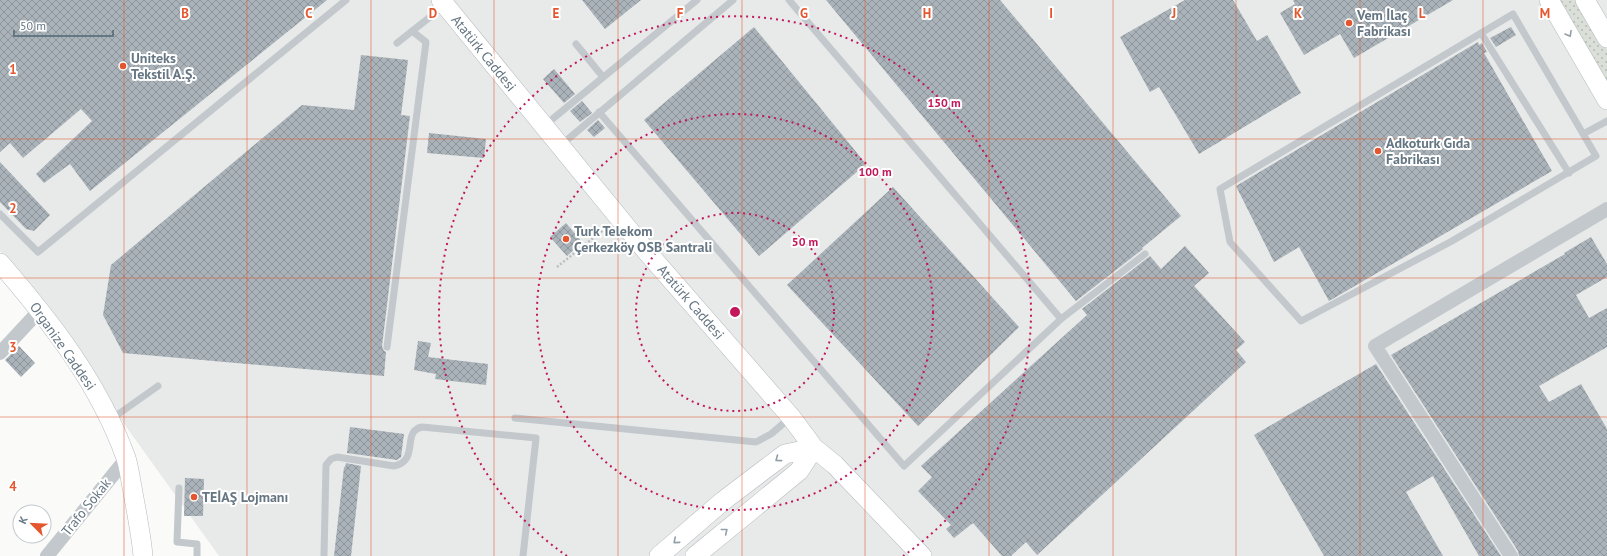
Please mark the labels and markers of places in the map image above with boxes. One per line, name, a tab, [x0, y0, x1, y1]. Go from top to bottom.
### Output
place label: Vem İlaç Fabrikası	[1356, 6, 1411, 40]
marker: Vem İlaç Fabrikası	[1344, 18, 1354, 28]
place label: Uniteks Tekstil A.Ş.	[131, 49, 196, 83]
marker: Uniteks Tekstil A.Ş.	[118, 61, 128, 71]
place label: Adkoturk Gıda Fabrikası	[1386, 134, 1470, 168]
marker: Adkoturk Gıda Fabrikası	[1373, 146, 1383, 156]
place label: Turk Telekom Çerkezköy OSB Santrali	[574, 222, 713, 256]
marker: Turk Telekom Çerkezköy OSB Santrali	[561, 234, 571, 244]
centre of rings	[728, 305, 742, 319]
place label: TEİAŞ Lojmanı	[202, 488, 288, 506]
marker: TEİAŞ Lojmanı	[189, 492, 199, 502]

